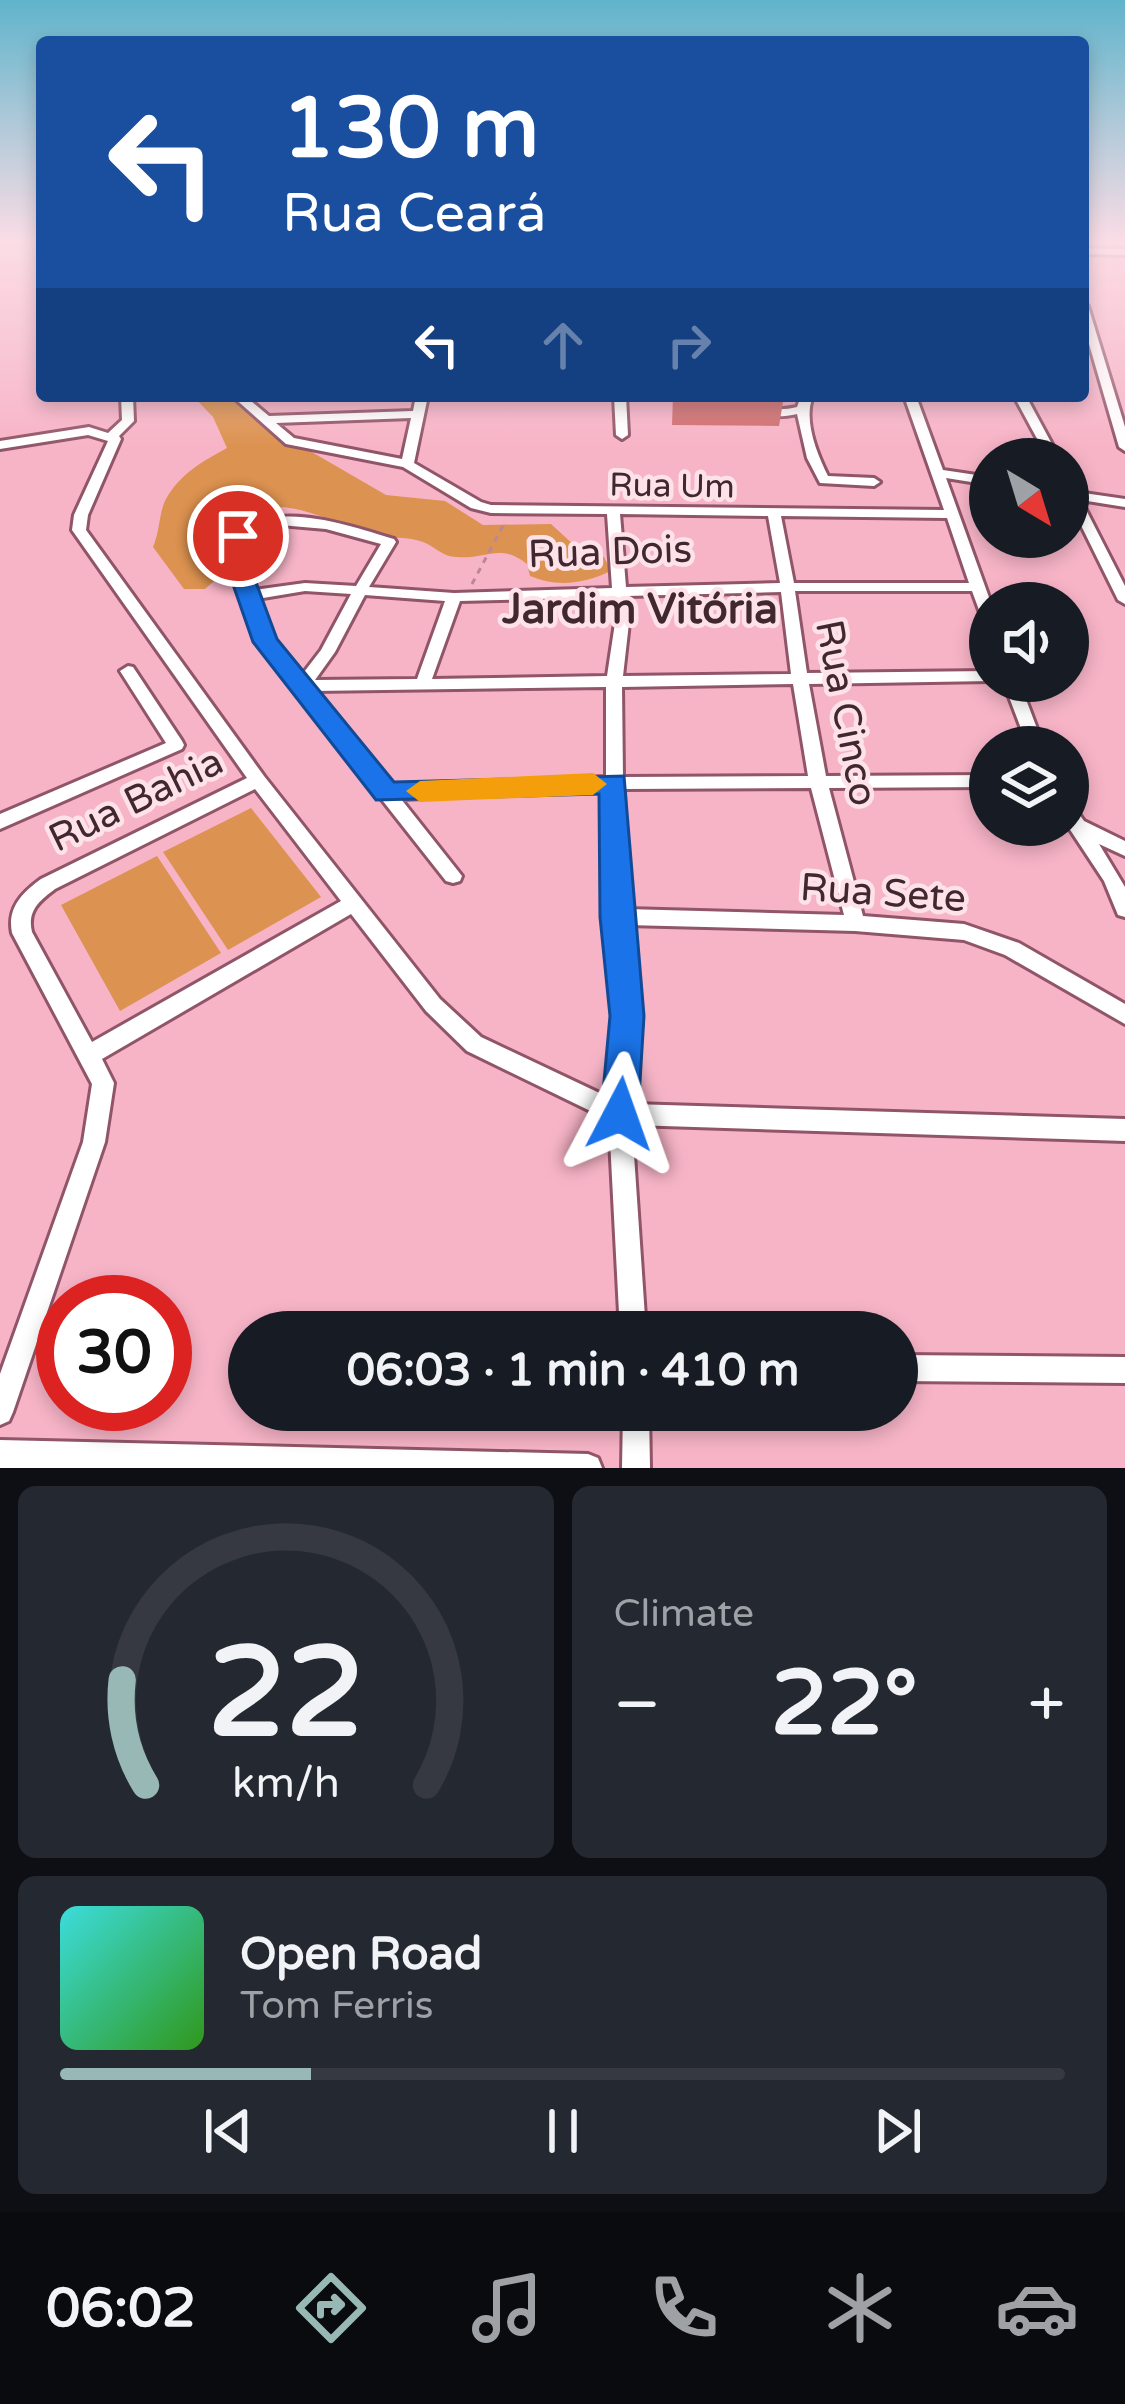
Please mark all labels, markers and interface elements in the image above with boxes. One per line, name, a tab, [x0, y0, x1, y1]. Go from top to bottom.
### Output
text: 130 m	[282, 79, 539, 180]
icon: left	[84, 84, 240, 240]
text: Rua Ceará	[282, 181, 546, 246]
icon: left	[404, 312, 470, 378]
icon: ahead	[530, 312, 596, 378]
icon: right	[656, 312, 722, 378]
north arrow	[969, 438, 1089, 558]
map controls	[969, 438, 1089, 846]
street label: Rua Um	[609, 465, 735, 507]
pin	[187, 485, 289, 587]
icon: arrive	[205, 503, 271, 569]
street label: Rua Dois	[527, 526, 693, 578]
button: sound	[969, 582, 1089, 702]
district label: Jardim Vitória	[501, 584, 778, 635]
street label: Rua Cinco	[805, 616, 887, 810]
button: layers	[969, 726, 1089, 846]
street label: Rua Bahia	[41, 738, 231, 862]
street label: Rua Sete	[798, 864, 968, 922]
position arrow	[557, 1051, 683, 1177]
speed limit sign: 30	[36, 1275, 192, 1431]
text: 06:03 · 1 min · 410 m	[347, 1344, 799, 1398]
text: Climate	[614, 1590, 754, 1637]
text: 22	[207, 1619, 364, 1770]
text: 22°	[771, 1650, 918, 1759]
text: −	[614, 1665, 661, 1745]
text: +	[1028, 1665, 1065, 1745]
text: km/h	[232, 1758, 340, 1809]
text: Open Road	[240, 1928, 482, 1982]
text: Tom Ferris	[240, 1982, 433, 2029]
icon: previous	[195, 2098, 261, 2164]
icon: pause	[530, 2098, 596, 2164]
icon: next	[865, 2098, 931, 2164]
icon: directions	[289, 2266, 373, 2350]
icon: music	[465, 2266, 549, 2350]
icon: phone	[642, 2266, 726, 2350]
icon: climate	[818, 2266, 902, 2350]
icon: car	[995, 2266, 1079, 2350]
text: 06:02	[46, 2276, 196, 2341]

